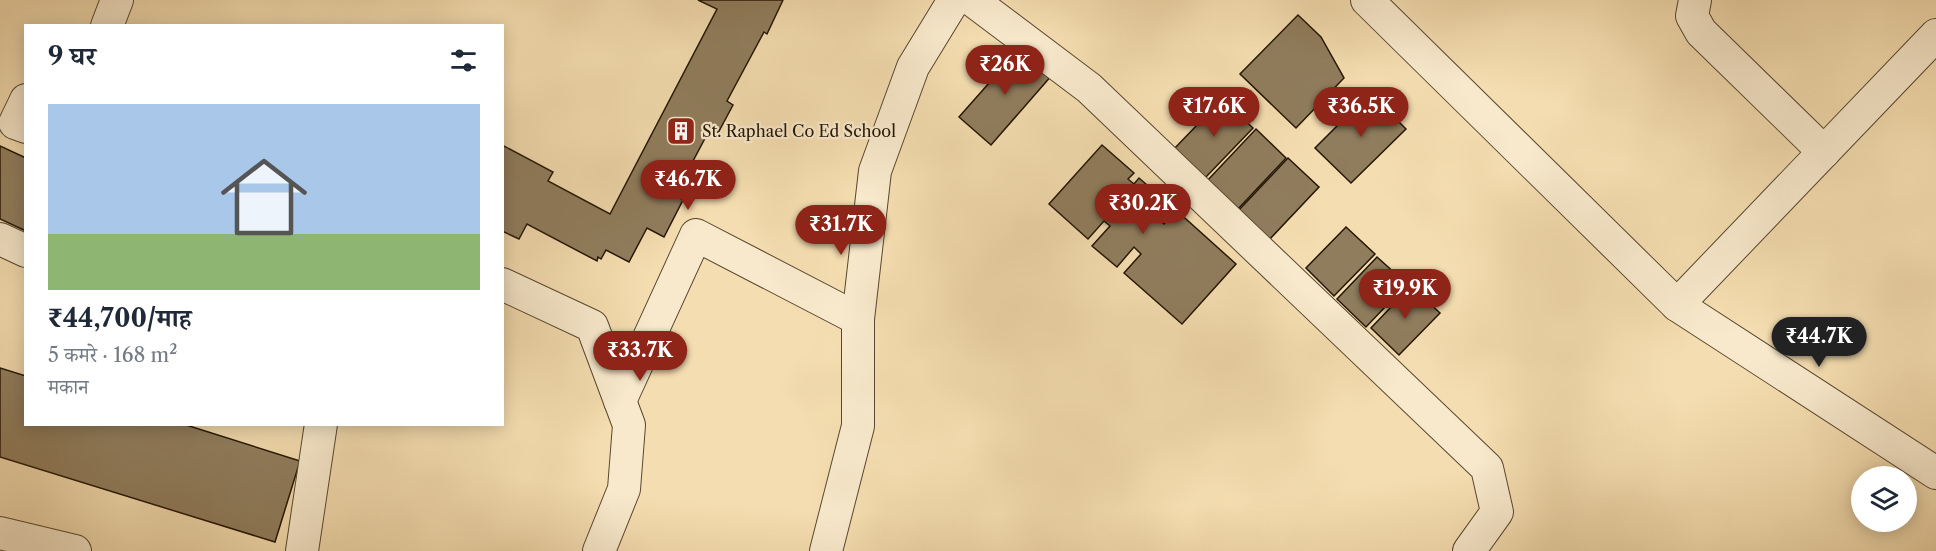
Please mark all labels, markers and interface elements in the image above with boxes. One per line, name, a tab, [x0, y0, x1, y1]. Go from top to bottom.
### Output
text: 9 घर	[48, 40, 96, 72]
icon: filters	[447, 44, 480, 77]
pin: ₹26K	[969, 45, 1041, 96]
text: ₹26K	[979, 52, 1031, 76]
pin: ₹17.6K	[1165, 87, 1263, 138]
pin: ₹36.5K	[1312, 87, 1410, 138]
text: ₹17.6K	[1182, 94, 1246, 118]
text: ₹36.5K	[1327, 94, 1395, 118]
building icon: St. Raphael Co Ed School	[665, 115, 697, 147]
place label: St. Raphael Co Ed School	[702, 121, 896, 141]
icon: home	[210, 143, 318, 251]
pin: ₹46.7K	[639, 160, 737, 211]
text: ₹46.7K	[655, 167, 721, 191]
pin: ₹30.2K	[1094, 184, 1192, 235]
text: ₹30.2K	[1109, 191, 1177, 215]
pin: ₹31.7K	[792, 205, 890, 256]
text: ₹31.7K	[809, 212, 873, 236]
pin: ₹19.9K	[1356, 269, 1454, 320]
text: ₹19.9K	[1373, 276, 1437, 300]
text: ₹44,700/माह	[48, 302, 191, 334]
pin: ₹44.7K	[1770, 317, 1868, 368]
text: ₹44.7K	[1786, 324, 1852, 348]
pin: ₹33.7K	[591, 331, 689, 382]
text: ₹33.7K	[607, 338, 673, 362]
text: 5 कमरे · 168 m²	[48, 343, 177, 367]
text: मकान	[48, 375, 89, 399]
map controls	[1851, 466, 1917, 532]
button: layers	[1851, 466, 1917, 532]

